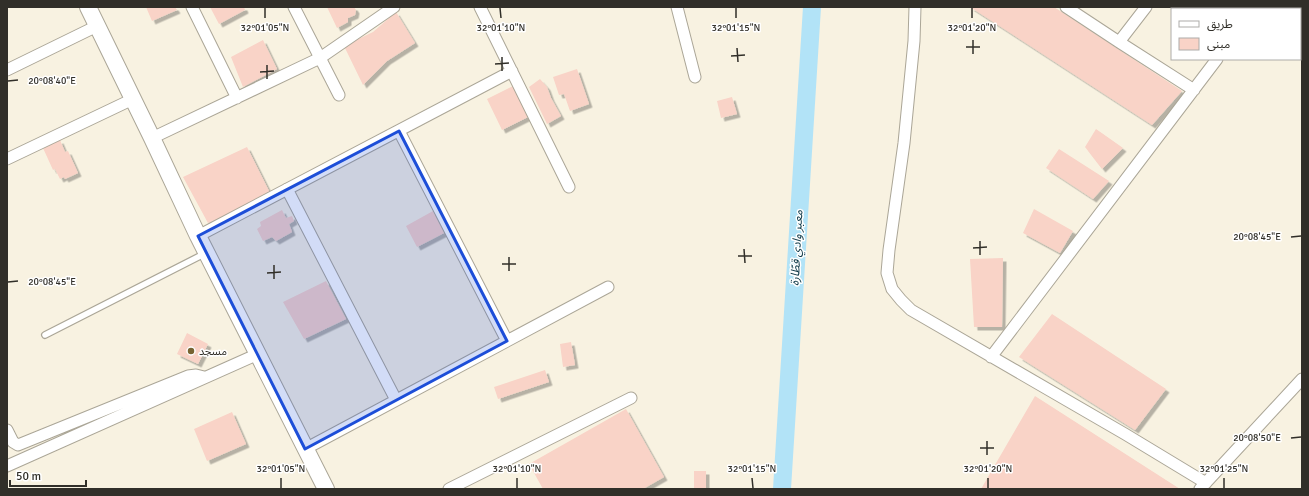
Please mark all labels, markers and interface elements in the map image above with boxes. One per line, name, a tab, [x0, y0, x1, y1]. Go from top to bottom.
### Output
legend	[1171, 8, 1301, 60]
text: طريق	[1207, 17, 1233, 32]
text: 32°01'05"N	[241, 22, 289, 34]
text: 32°01'10"N	[477, 22, 525, 34]
text: 32°01'15"N	[712, 22, 760, 34]
text: 32°01'20"N	[948, 22, 996, 34]
text: مبنى	[1207, 37, 1230, 52]
text: 20°08'40"E	[28, 75, 76, 87]
water label: معبر وادي قطّارة	[788, 209, 808, 286]
text: 20°08'45"E	[1233, 231, 1281, 243]
text: 20°08'45"E	[28, 276, 76, 288]
place label: مسجد	[199, 345, 227, 358]
marker: مسجد	[186, 346, 196, 356]
text: 20°08'50"E	[1233, 432, 1281, 444]
scale bar	[10, 462, 86, 488]
text: 32°01'05"N	[257, 463, 305, 475]
text: 32°01'10"N	[493, 463, 541, 475]
text: 32°01'15"N	[728, 463, 776, 475]
text: 32°01'20"N	[964, 463, 1012, 475]
text: 32°01'25"N	[1200, 463, 1248, 475]
text: 50 m	[16, 469, 41, 484]

